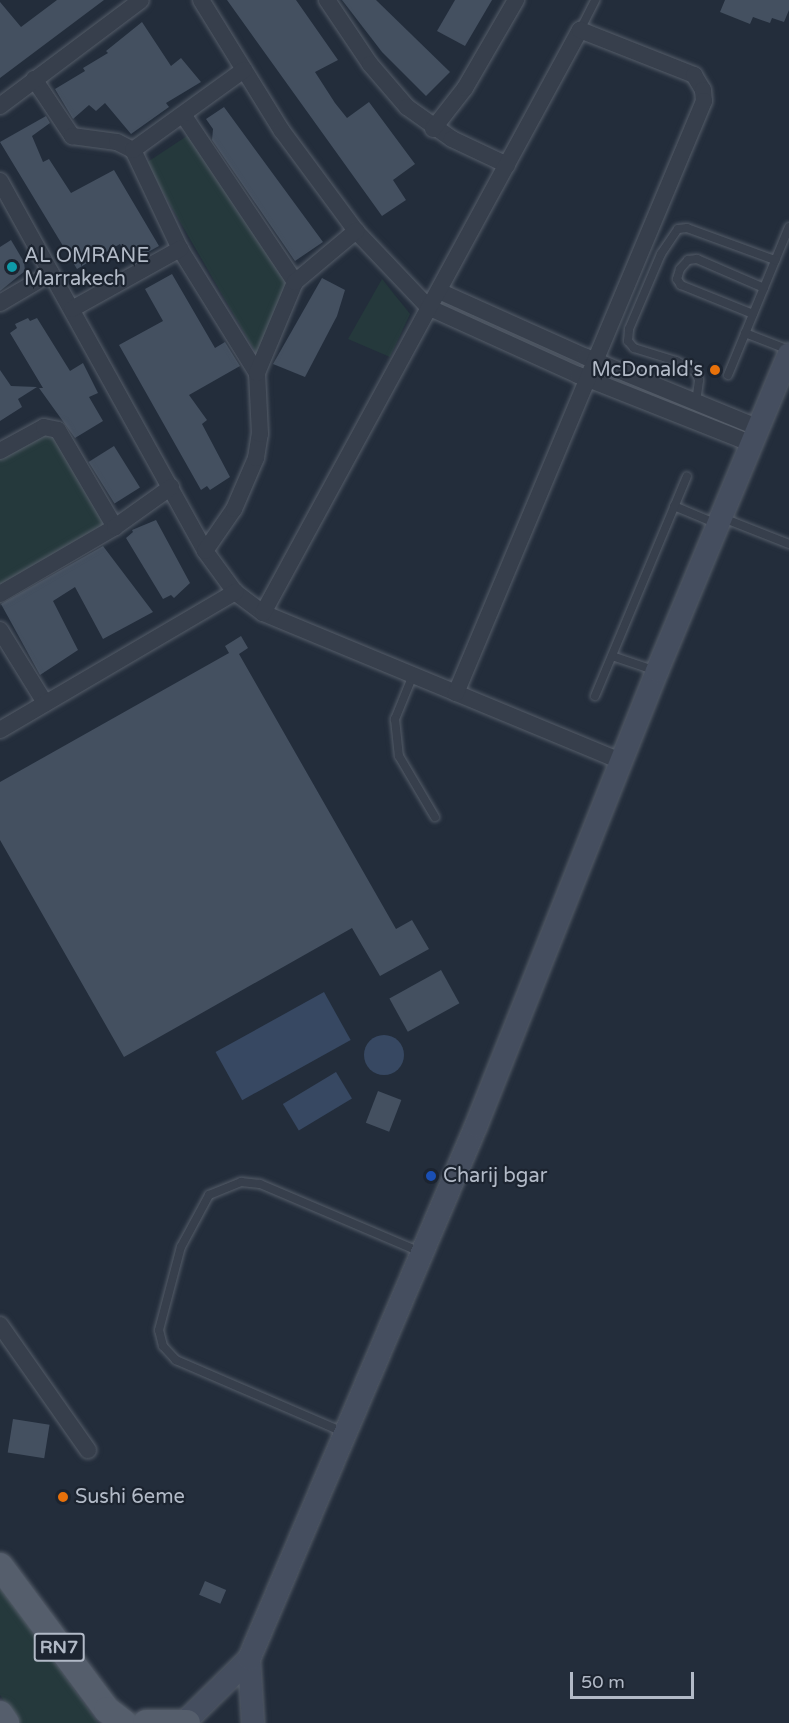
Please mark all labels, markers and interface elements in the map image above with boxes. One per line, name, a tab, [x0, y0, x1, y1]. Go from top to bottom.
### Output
place label: AL OMRANE Marrakech	[24, 244, 149, 291]
marker: AL OMRANE Marrakech	[5, 260, 19, 274]
place label: McDonald's	[591, 358, 703, 382]
marker: McDonald's	[708, 363, 722, 377]
place label: Charij bgar	[443, 1164, 547, 1188]
marker: Charij bgar	[424, 1169, 438, 1183]
place label: Sushi 6eme	[75, 1485, 185, 1509]
marker: Sushi 6eme	[56, 1490, 70, 1504]
road number: RN7	[34, 1632, 84, 1662]
scale bar	[573, 1660, 698, 1698]
text: 50 m	[581, 1671, 625, 1693]

